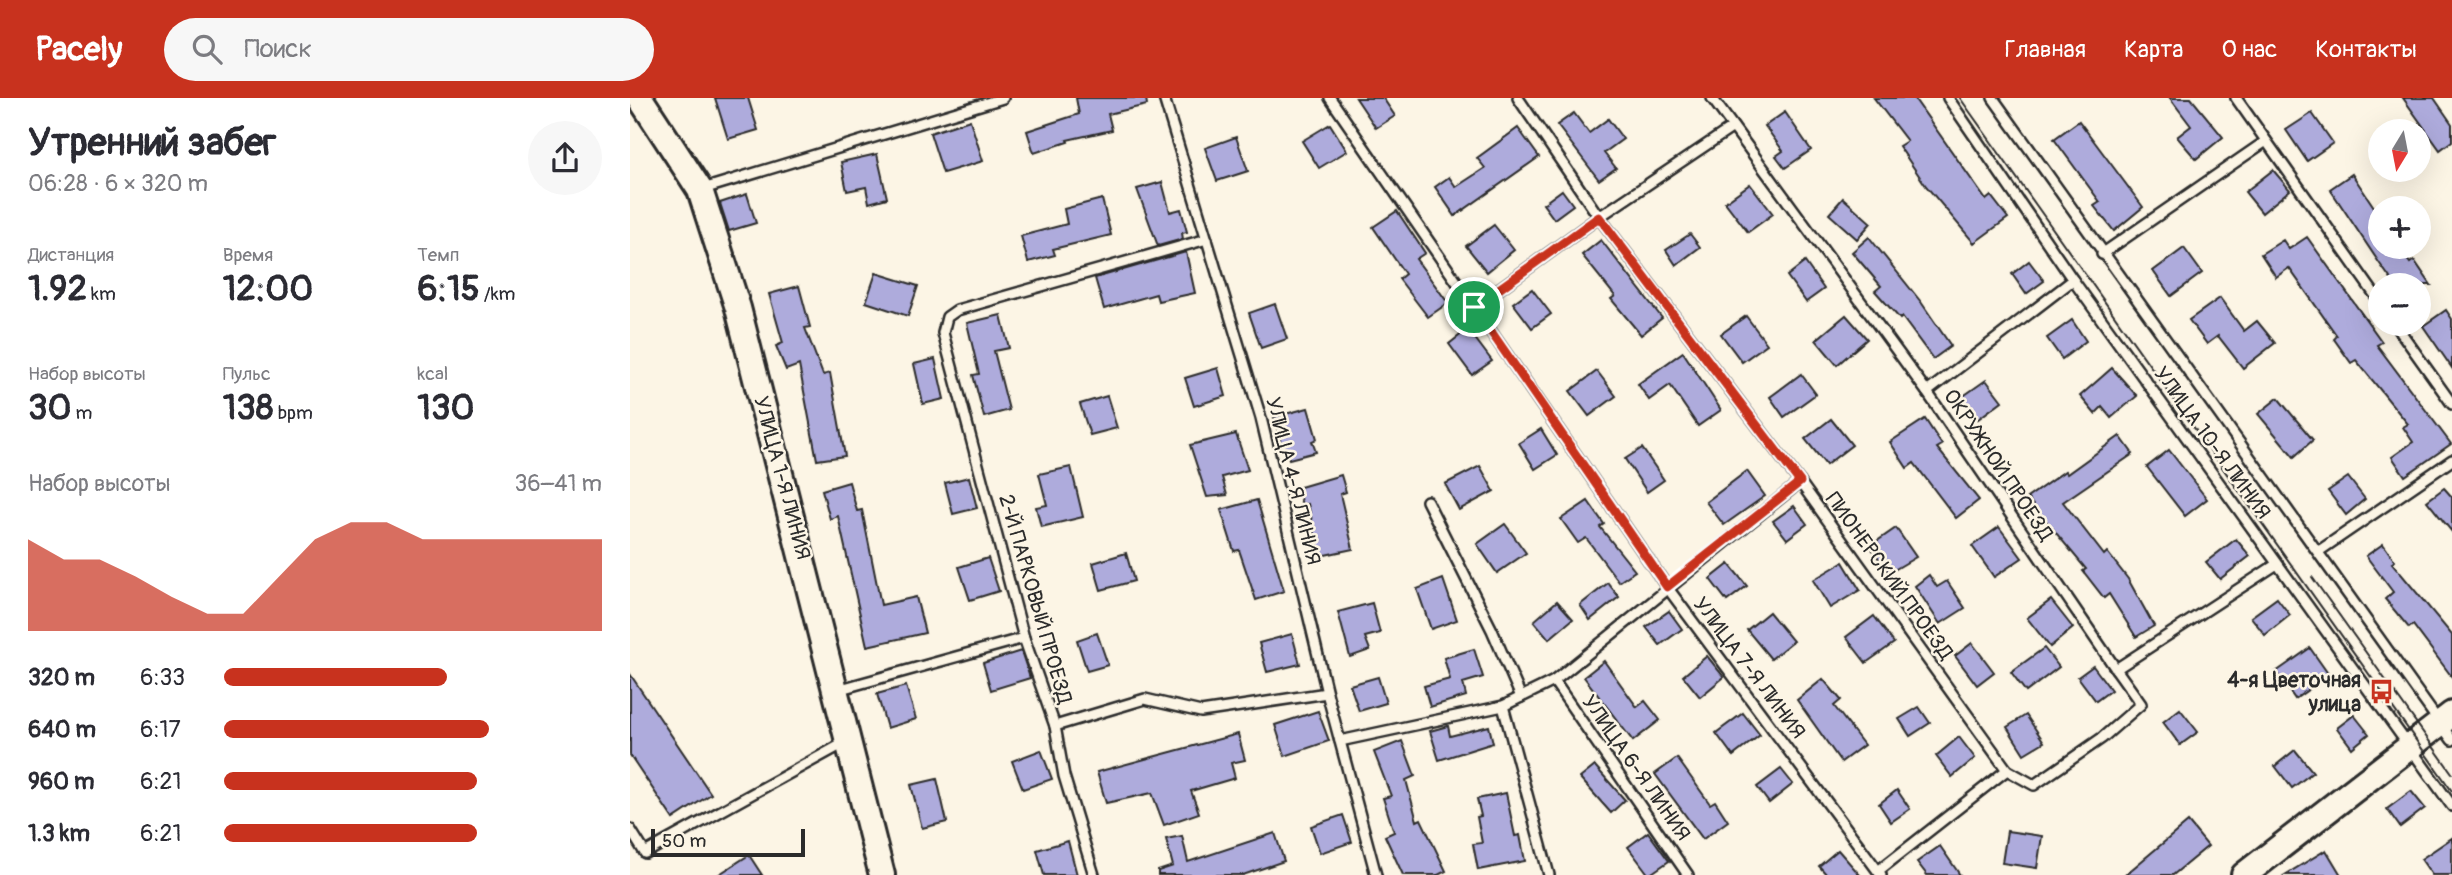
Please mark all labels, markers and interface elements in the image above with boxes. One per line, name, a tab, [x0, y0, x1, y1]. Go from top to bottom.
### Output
search box	[164, 18, 654, 81]
text: Pacely	[35, 29, 122, 70]
icon: search	[188, 30, 226, 68]
text: Поиск	[244, 33, 312, 65]
text: Главная	[2005, 35, 2086, 64]
text: Карта	[2124, 35, 2184, 64]
text: О нас	[2222, 35, 2277, 64]
text: Контакты	[2315, 35, 2417, 64]
text: Утренний забег	[28, 119, 276, 167]
north arrow	[2368, 119, 2431, 182]
map controls	[2368, 119, 2431, 336]
button: share	[528, 121, 602, 195]
text: 06:28 · 6 × 320 m	[28, 169, 208, 198]
button: +	[2368, 196, 2431, 259]
text: Дистанция	[28, 243, 114, 267]
text: Время	[223, 243, 273, 267]
text: Темп	[417, 243, 459, 267]
text: 1.92	[28, 267, 87, 311]
text: 12:00	[223, 267, 313, 311]
text: 6:15	[417, 267, 480, 311]
button: −	[2368, 273, 2431, 336]
pin	[1444, 277, 1504, 337]
text: km	[87, 282, 116, 306]
text: /km	[480, 282, 515, 306]
icon: arrive	[1455, 288, 1493, 326]
street label: УЛИЦА 10-Я ЛИНИЯ	[2147, 361, 2277, 525]
text: Набор высоты	[28, 362, 146, 386]
text: Пульс	[223, 362, 271, 386]
text: kcal	[417, 362, 448, 386]
street label: ОКРУЖНОЙ ПРОЕЗД	[1937, 384, 2059, 546]
text: 30	[28, 386, 71, 430]
text: 138	[223, 386, 274, 430]
text: 130	[417, 386, 474, 430]
street label: УЛИЦА 1-Я ЛИНИЯ	[747, 393, 817, 563]
street label: УЛИЦА 4-Я ЛИНИЯ	[1259, 394, 1327, 568]
text: m	[71, 401, 92, 425]
text: bpm	[274, 401, 313, 425]
text: Набор высоты	[28, 469, 170, 498]
text: 36–41 m	[514, 469, 602, 498]
street label: ПИОНЕРСКИЙ ПРОЕЗД	[1819, 487, 1959, 665]
street label: 2-Й ПАРКОВЫЙ ПРОЕЗД	[992, 491, 1078, 707]
street label: УЛИЦА 7-Я ЛИНИЯ	[1687, 592, 1811, 744]
text: 320 m	[28, 663, 95, 692]
text: 6:33	[140, 663, 185, 692]
place label: 4-я Цветочная улица	[2227, 667, 2361, 718]
bus stop icon: 4-я Цветочная улица	[2367, 678, 2395, 706]
street label: УЛИЦА 6-Я ЛИНИЯ	[1576, 690, 1696, 846]
text: 640 m	[28, 715, 96, 744]
text: 6:17	[140, 715, 181, 744]
text: 960 m	[28, 767, 94, 796]
text: 6:21	[140, 767, 181, 796]
text: 1.3 km	[28, 819, 90, 848]
text: 6:21	[140, 819, 181, 848]
scale bar	[651, 826, 805, 858]
text: 50 m	[662, 829, 706, 853]

